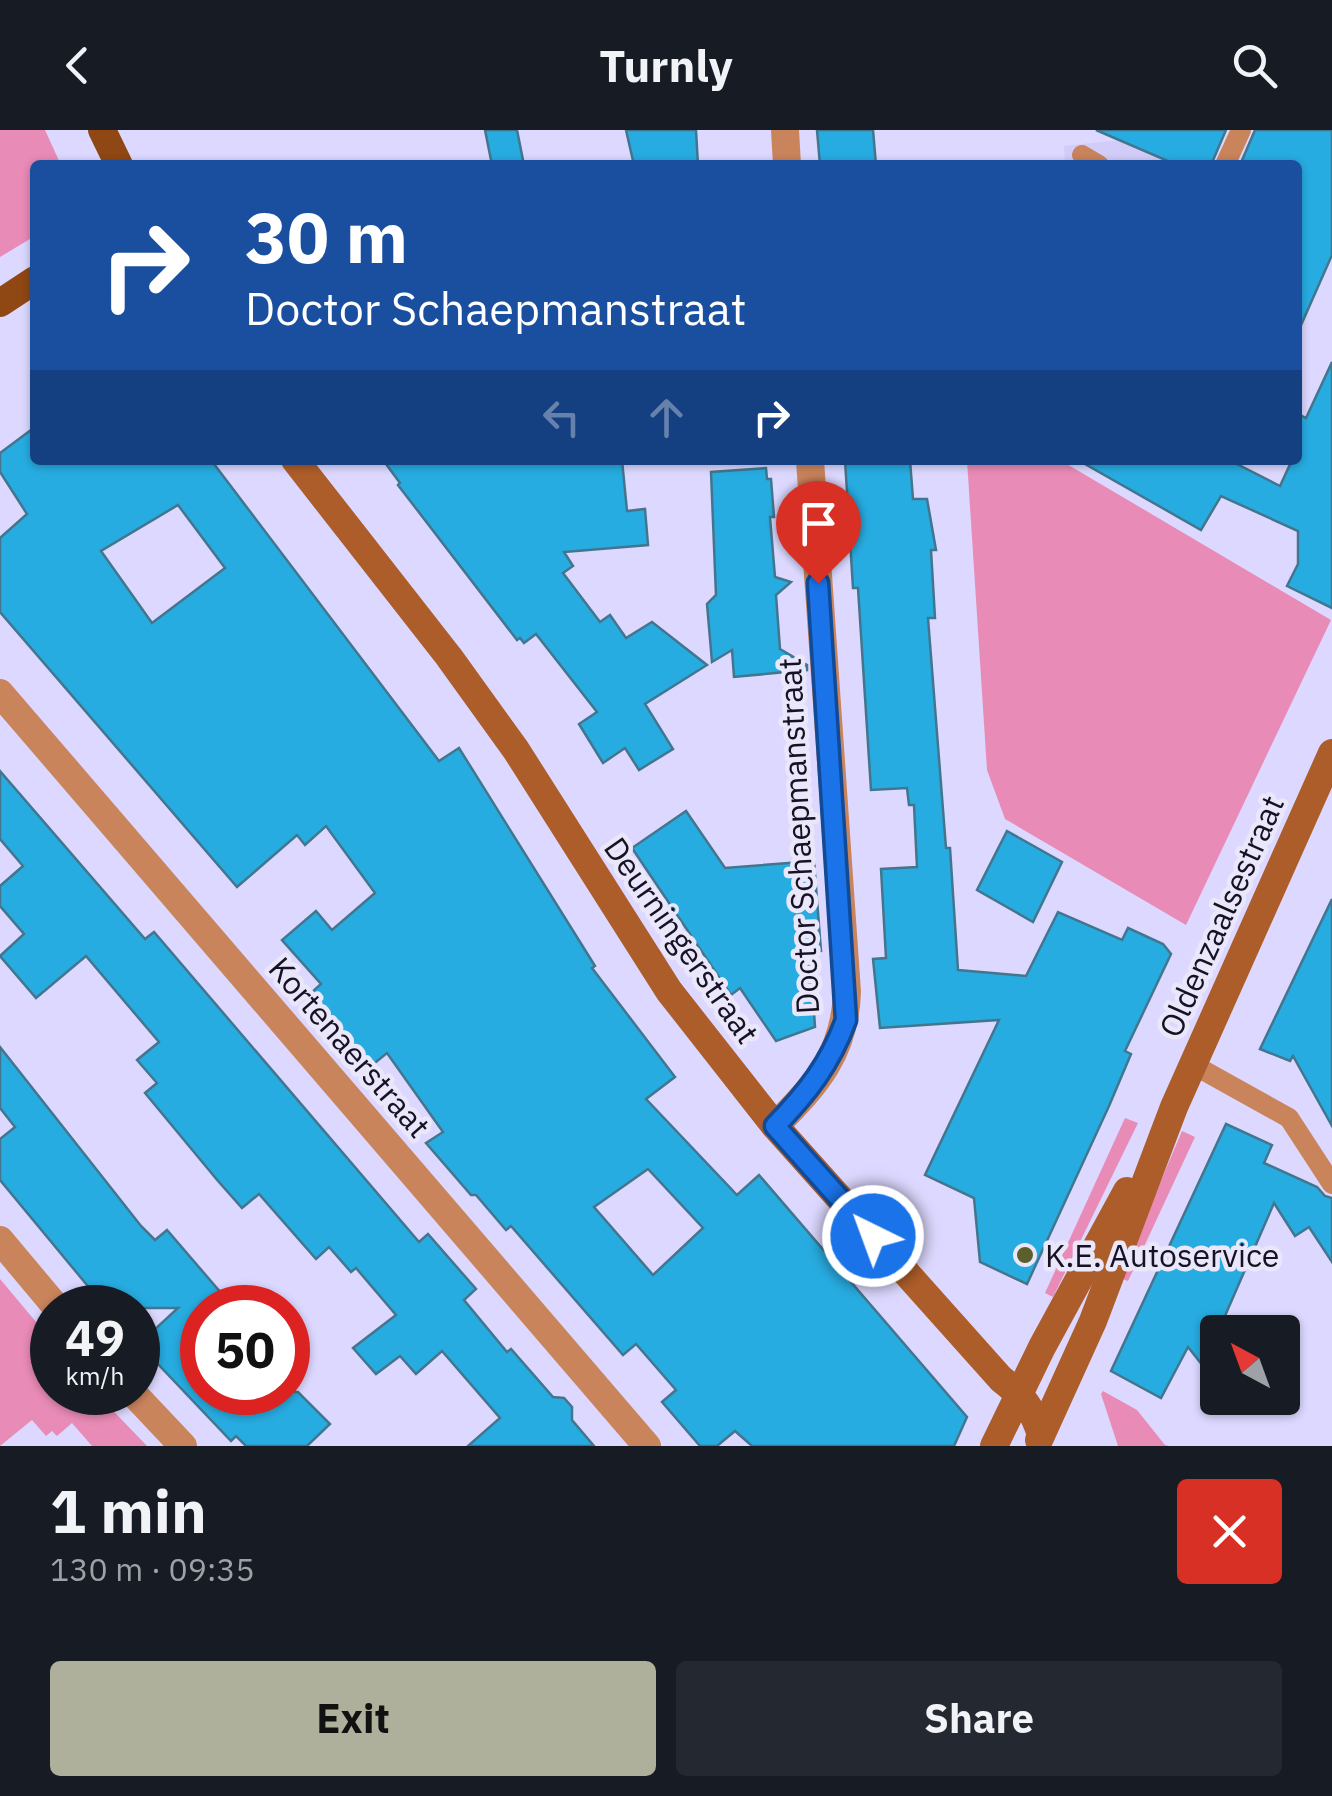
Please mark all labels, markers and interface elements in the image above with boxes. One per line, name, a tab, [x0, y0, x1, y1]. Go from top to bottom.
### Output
text: Turnly	[599, 36, 733, 94]
icon: back	[50, 38, 105, 93]
icon: search	[1227, 38, 1282, 93]
text: 30 m	[245, 191, 408, 282]
icon: right	[80, 200, 210, 330]
text: Doctor Schaepmanstraat	[245, 279, 747, 337]
icon: left	[534, 390, 589, 445]
icon: ahead	[639, 390, 694, 445]
icon: right	[744, 390, 799, 445]
pin	[776, 481, 861, 584]
icon: arrive	[791, 496, 846, 551]
street label: Doctor Schaepmanstraat	[768, 657, 828, 1015]
street label: Oldenzaalsestraat	[1149, 789, 1293, 1043]
street label: Deurningerstraat	[595, 828, 769, 1052]
street label: Kortenaerstraat	[260, 948, 440, 1146]
position arrow	[821, 1184, 925, 1288]
place label: K.E. Autoservice	[1045, 1234, 1279, 1276]
marker: K.E. Autoservice	[1014, 1244, 1036, 1266]
speed limit sign: 50	[180, 1285, 310, 1415]
text: 49	[65, 1305, 125, 1370]
north arrow	[1200, 1315, 1300, 1415]
map controls	[1200, 1315, 1300, 1415]
text: km/h	[66, 1359, 124, 1392]
text: 1 min	[50, 1471, 207, 1550]
button: close	[1177, 1479, 1282, 1584]
text: 130 m · 09:35	[50, 1548, 255, 1590]
button: Exit	[50, 1661, 656, 1776]
button: Share	[676, 1661, 1282, 1776]

